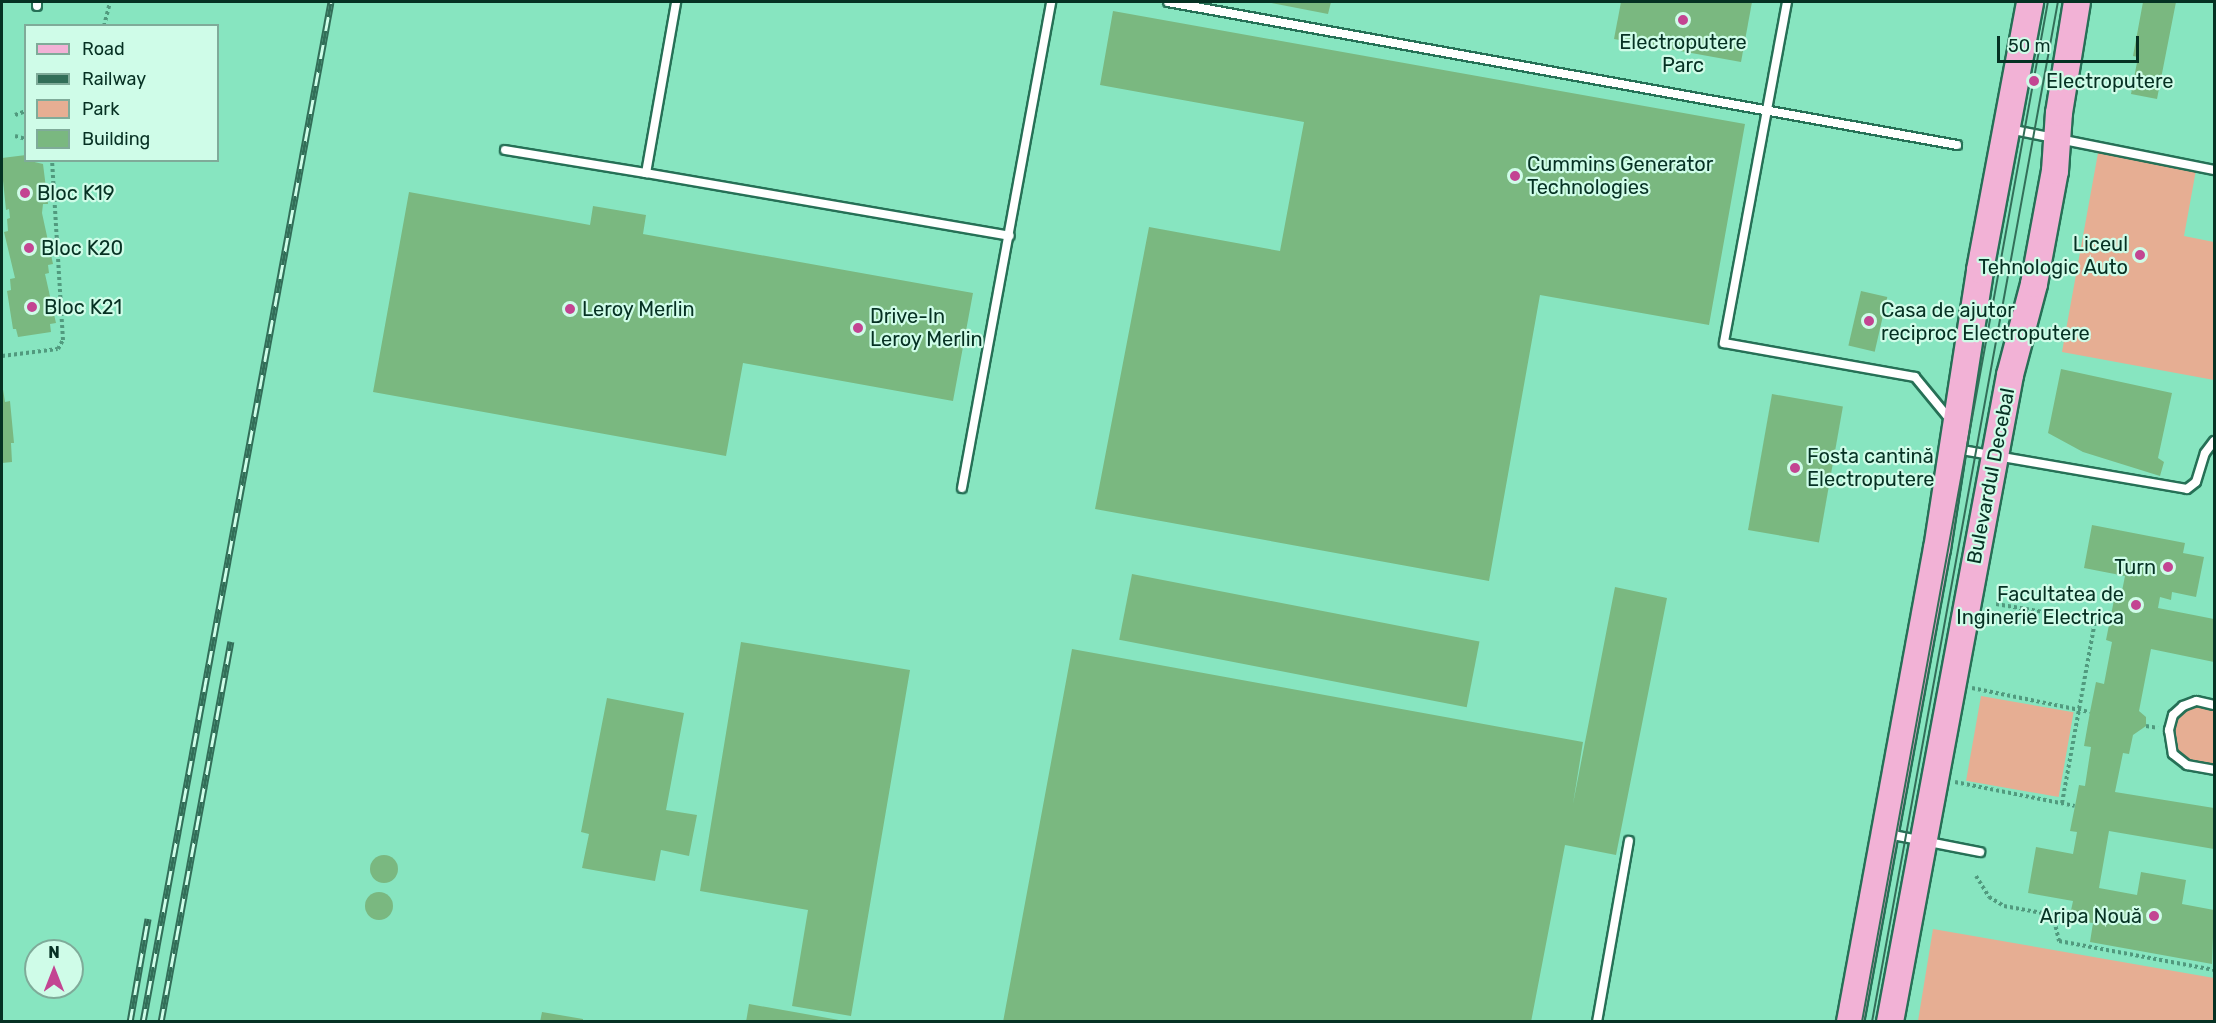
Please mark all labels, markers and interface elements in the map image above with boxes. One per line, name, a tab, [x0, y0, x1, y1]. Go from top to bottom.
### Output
marker: Electroputere Parc	[1676, 13, 1690, 27]
legend	[24, 24, 219, 162]
scale bar	[2000, 24, 2142, 62]
place label: Electroputere Parc	[1619, 30, 1747, 77]
text: 50 m	[2008, 35, 2051, 57]
text: Road	[82, 38, 125, 60]
text: Railway	[82, 68, 146, 90]
place label: Electroputere	[2046, 69, 2174, 93]
marker: Electroputere	[2027, 74, 2041, 88]
text: Park	[82, 98, 119, 120]
text: Building	[82, 128, 150, 150]
place label: Cummins Generator Technologies	[1527, 152, 1713, 199]
marker: Cummins Generator Technologies	[1508, 169, 1522, 183]
place label: Bloc K19	[37, 181, 115, 205]
marker: Bloc K19	[18, 186, 32, 200]
place label: Liceul Tehnologic Auto	[1978, 232, 2128, 279]
place label: Bloc K20	[41, 236, 123, 260]
marker: Bloc K20	[22, 241, 36, 255]
marker: Liceul Tehnologic Auto	[2133, 248, 2147, 262]
place label: Bloc K21	[44, 295, 122, 319]
place label: Leroy Merlin	[582, 297, 695, 321]
place label: Casa de ajutor reciproc Electroputere	[1881, 298, 2090, 345]
marker: Bloc K21	[25, 300, 39, 314]
marker: Leroy Merlin	[563, 302, 577, 316]
place label: Drive-In Leroy Merlin	[870, 304, 983, 351]
marker: Casa de ajutor reciproc Electroputere	[1862, 314, 1876, 328]
marker: Drive-In Leroy Merlin	[851, 321, 865, 335]
street label: Bulevardul Decebal	[1962, 386, 2020, 566]
place label: Fosta cantină Electroputere	[1807, 444, 1935, 491]
marker: Fosta cantină Electroputere	[1788, 461, 1802, 475]
place label: Turn	[2114, 555, 2156, 579]
marker: Turn	[2161, 560, 2175, 574]
place label: Facultatea de Inginerie Electrica	[1956, 582, 2124, 629]
marker: Facultatea de Inginerie Electrica	[2129, 598, 2143, 612]
place label: Aripa Nouă	[2040, 904, 2142, 928]
marker: Aripa Nouă	[2147, 909, 2161, 923]
north arrow	[24, 939, 84, 999]
text: N	[48, 943, 60, 962]

